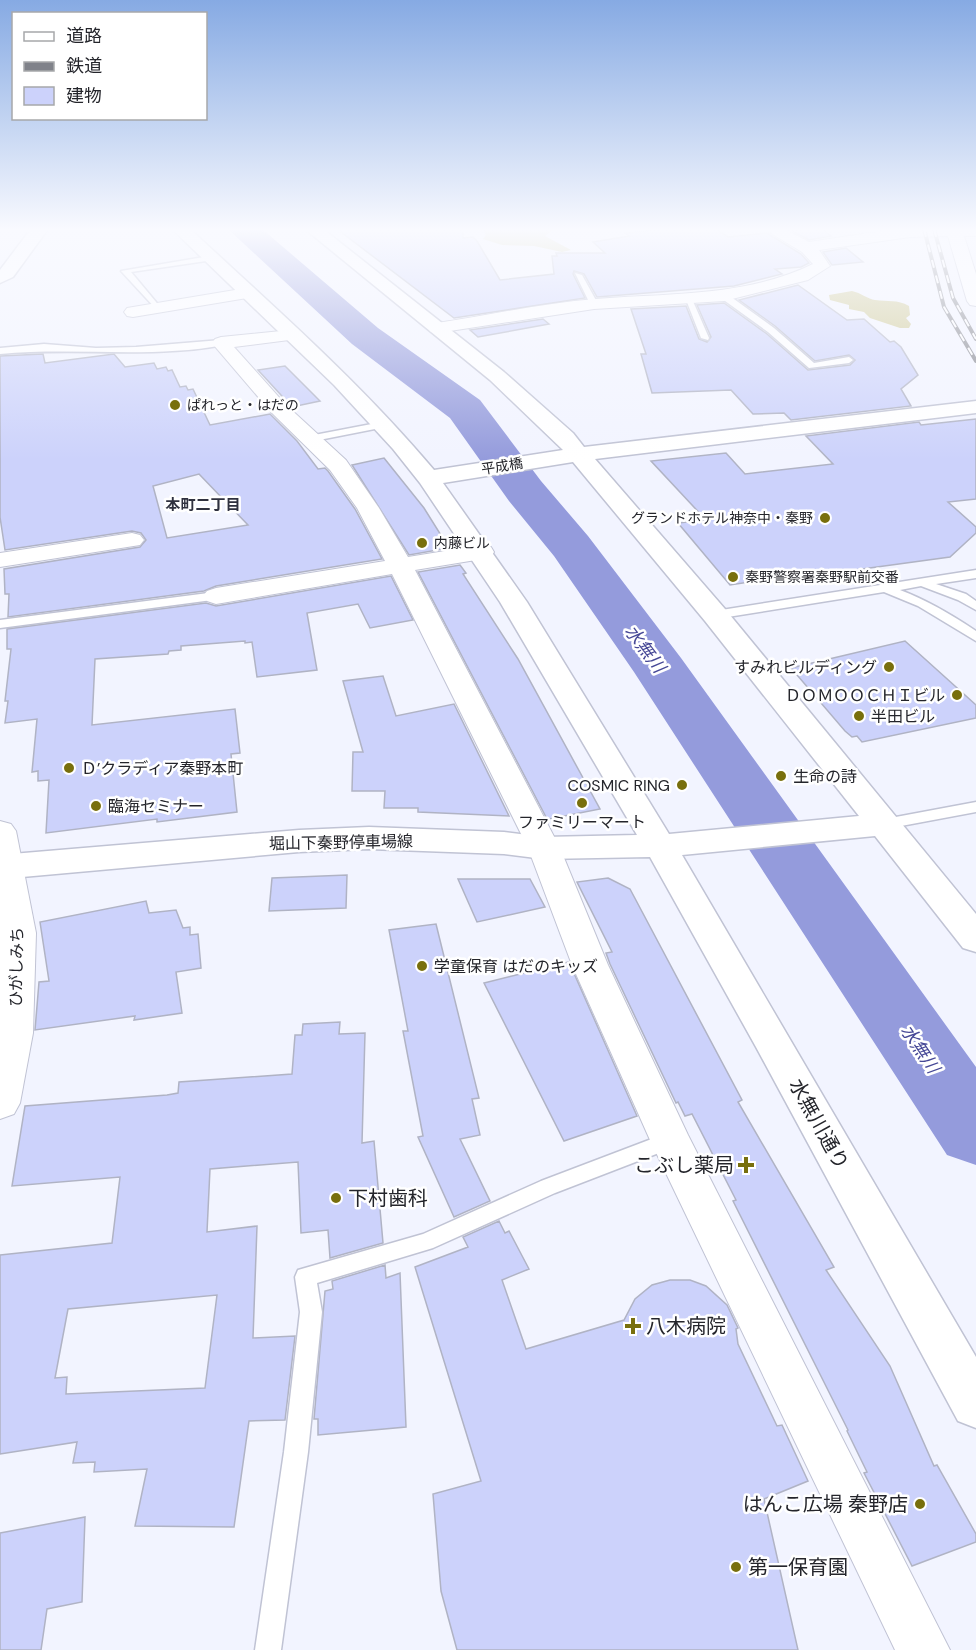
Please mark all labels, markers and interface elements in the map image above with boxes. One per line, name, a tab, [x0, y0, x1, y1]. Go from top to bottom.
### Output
legend	[12, 12, 207, 120]
text: 道路	[66, 24, 102, 48]
text: 鉄道	[66, 54, 102, 78]
text: 建物	[66, 84, 102, 108]
place label: ぱれっと・はだの	[187, 396, 299, 414]
marker: ぱれっと・はだの	[168, 398, 182, 412]
street label: 平成橋	[480, 454, 524, 478]
district label: 本町二丁目	[165, 495, 241, 515]
place label: グランドホテル神奈中・秦野	[631, 509, 813, 527]
marker: グランドホテル神奈中・秦野	[818, 511, 832, 525]
place label: 内藤ビル	[434, 534, 490, 552]
marker: 内藤ビル	[415, 536, 429, 550]
place label: 秦野警察署秦野駅前交番	[745, 568, 899, 586]
marker: 秦野警察署秦野駅前交番	[726, 570, 740, 584]
water label: 水無川	[619, 620, 672, 679]
place label: すみれビルディング	[734, 657, 877, 678]
marker: すみれビルディング	[882, 660, 896, 674]
place label: ＤＯＭＯＯＣＨＩビル	[785, 685, 945, 706]
marker: ＤＯＭＯＯＣＨＩビル	[950, 688, 964, 702]
place label: 半田ビル	[871, 706, 935, 727]
marker: 半田ビル	[852, 709, 866, 723]
place label: Ｄ’クラディア秦野本町	[81, 758, 243, 779]
marker: Ｄ’クラディア秦野本町	[62, 761, 76, 775]
place label: 生命の詩	[793, 766, 857, 787]
marker: 生命の詩	[774, 769, 788, 783]
place label: COSMIC RING	[568, 775, 670, 796]
marker: COSMIC RING	[675, 778, 689, 792]
place label: 臨海セミナー	[108, 796, 204, 817]
marker: ファミリーマート	[575, 796, 589, 810]
marker: 臨海セミナー	[89, 799, 103, 813]
place label: ファミリーマート	[518, 812, 646, 833]
street label: 堀山下秦野停車場線	[269, 831, 413, 854]
street label: ひがしみち	[5, 927, 28, 1007]
place label: 学童保育 はだのキッズ	[434, 956, 598, 977]
marker: 学童保育 はだのキッズ	[415, 959, 429, 973]
water label: 水無川	[895, 1020, 946, 1080]
street label: 水無川通り	[783, 1074, 855, 1174]
place label: こぶし薬局	[634, 1152, 734, 1178]
marker: こぶし薬局	[739, 1158, 753, 1172]
place label: 下村歯科	[348, 1185, 428, 1211]
marker: 下村歯科	[329, 1191, 343, 1205]
place label: 八木病院	[646, 1313, 726, 1339]
marker: 八木病院	[624, 1317, 642, 1335]
place label: はんこ広場 秦野店	[743, 1491, 908, 1517]
marker: はんこ広場 秦野店	[913, 1497, 927, 1511]
place label: 第一保育園	[748, 1554, 848, 1580]
marker: 第一保育園	[729, 1560, 743, 1574]

